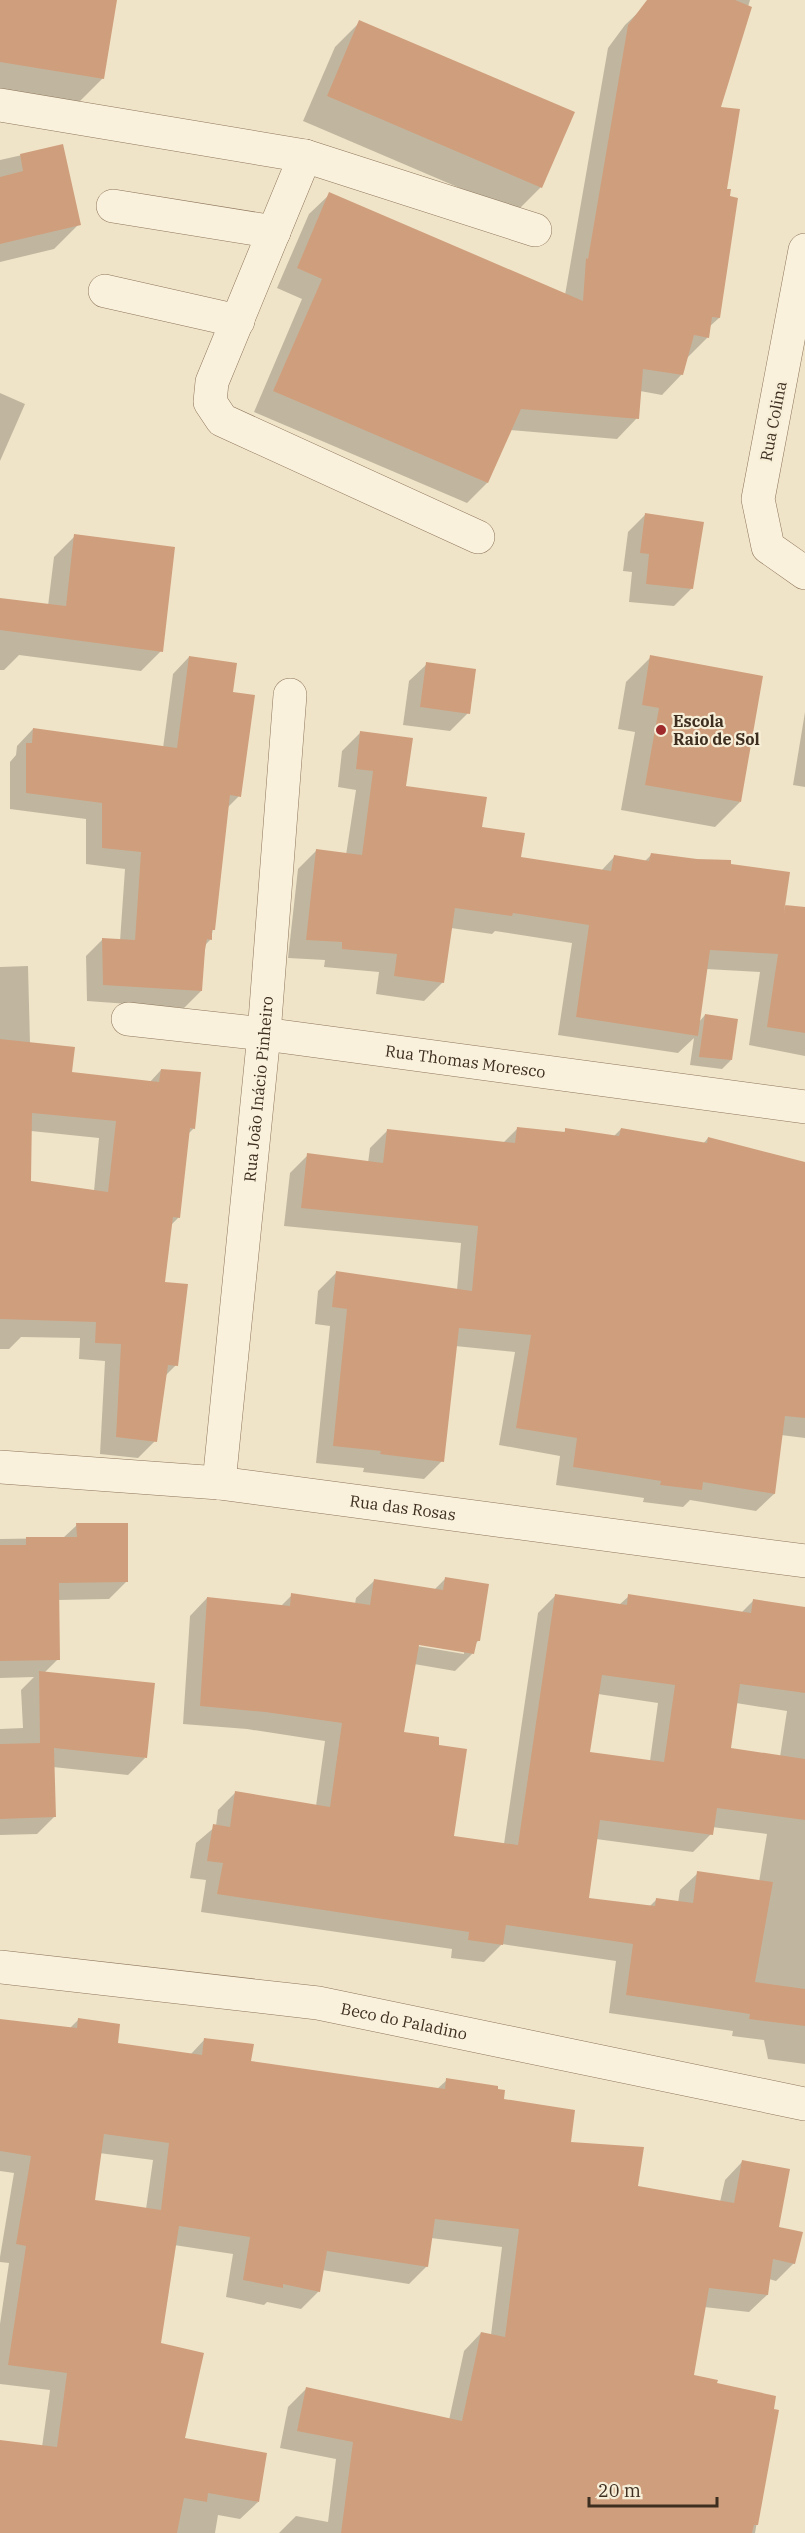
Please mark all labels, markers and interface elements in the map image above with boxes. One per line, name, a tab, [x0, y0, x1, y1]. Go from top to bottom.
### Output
street label: Rua Colina	[755, 379, 791, 463]
place label: Escola Raio de Sol	[673, 711, 760, 749]
marker: Escola Raio de Sol	[654, 723, 668, 737]
street label: Rua João Inácio Pinheiro	[239, 995, 277, 1183]
street label: Rua Thomas Moresco	[384, 1040, 547, 1082]
street label: Rua das Rosas	[348, 1490, 457, 1524]
street label: Beco do Paladino	[339, 1998, 469, 2044]
scale bar	[589, 2470, 716, 2508]
text: 20 m	[598, 2479, 641, 2502]

